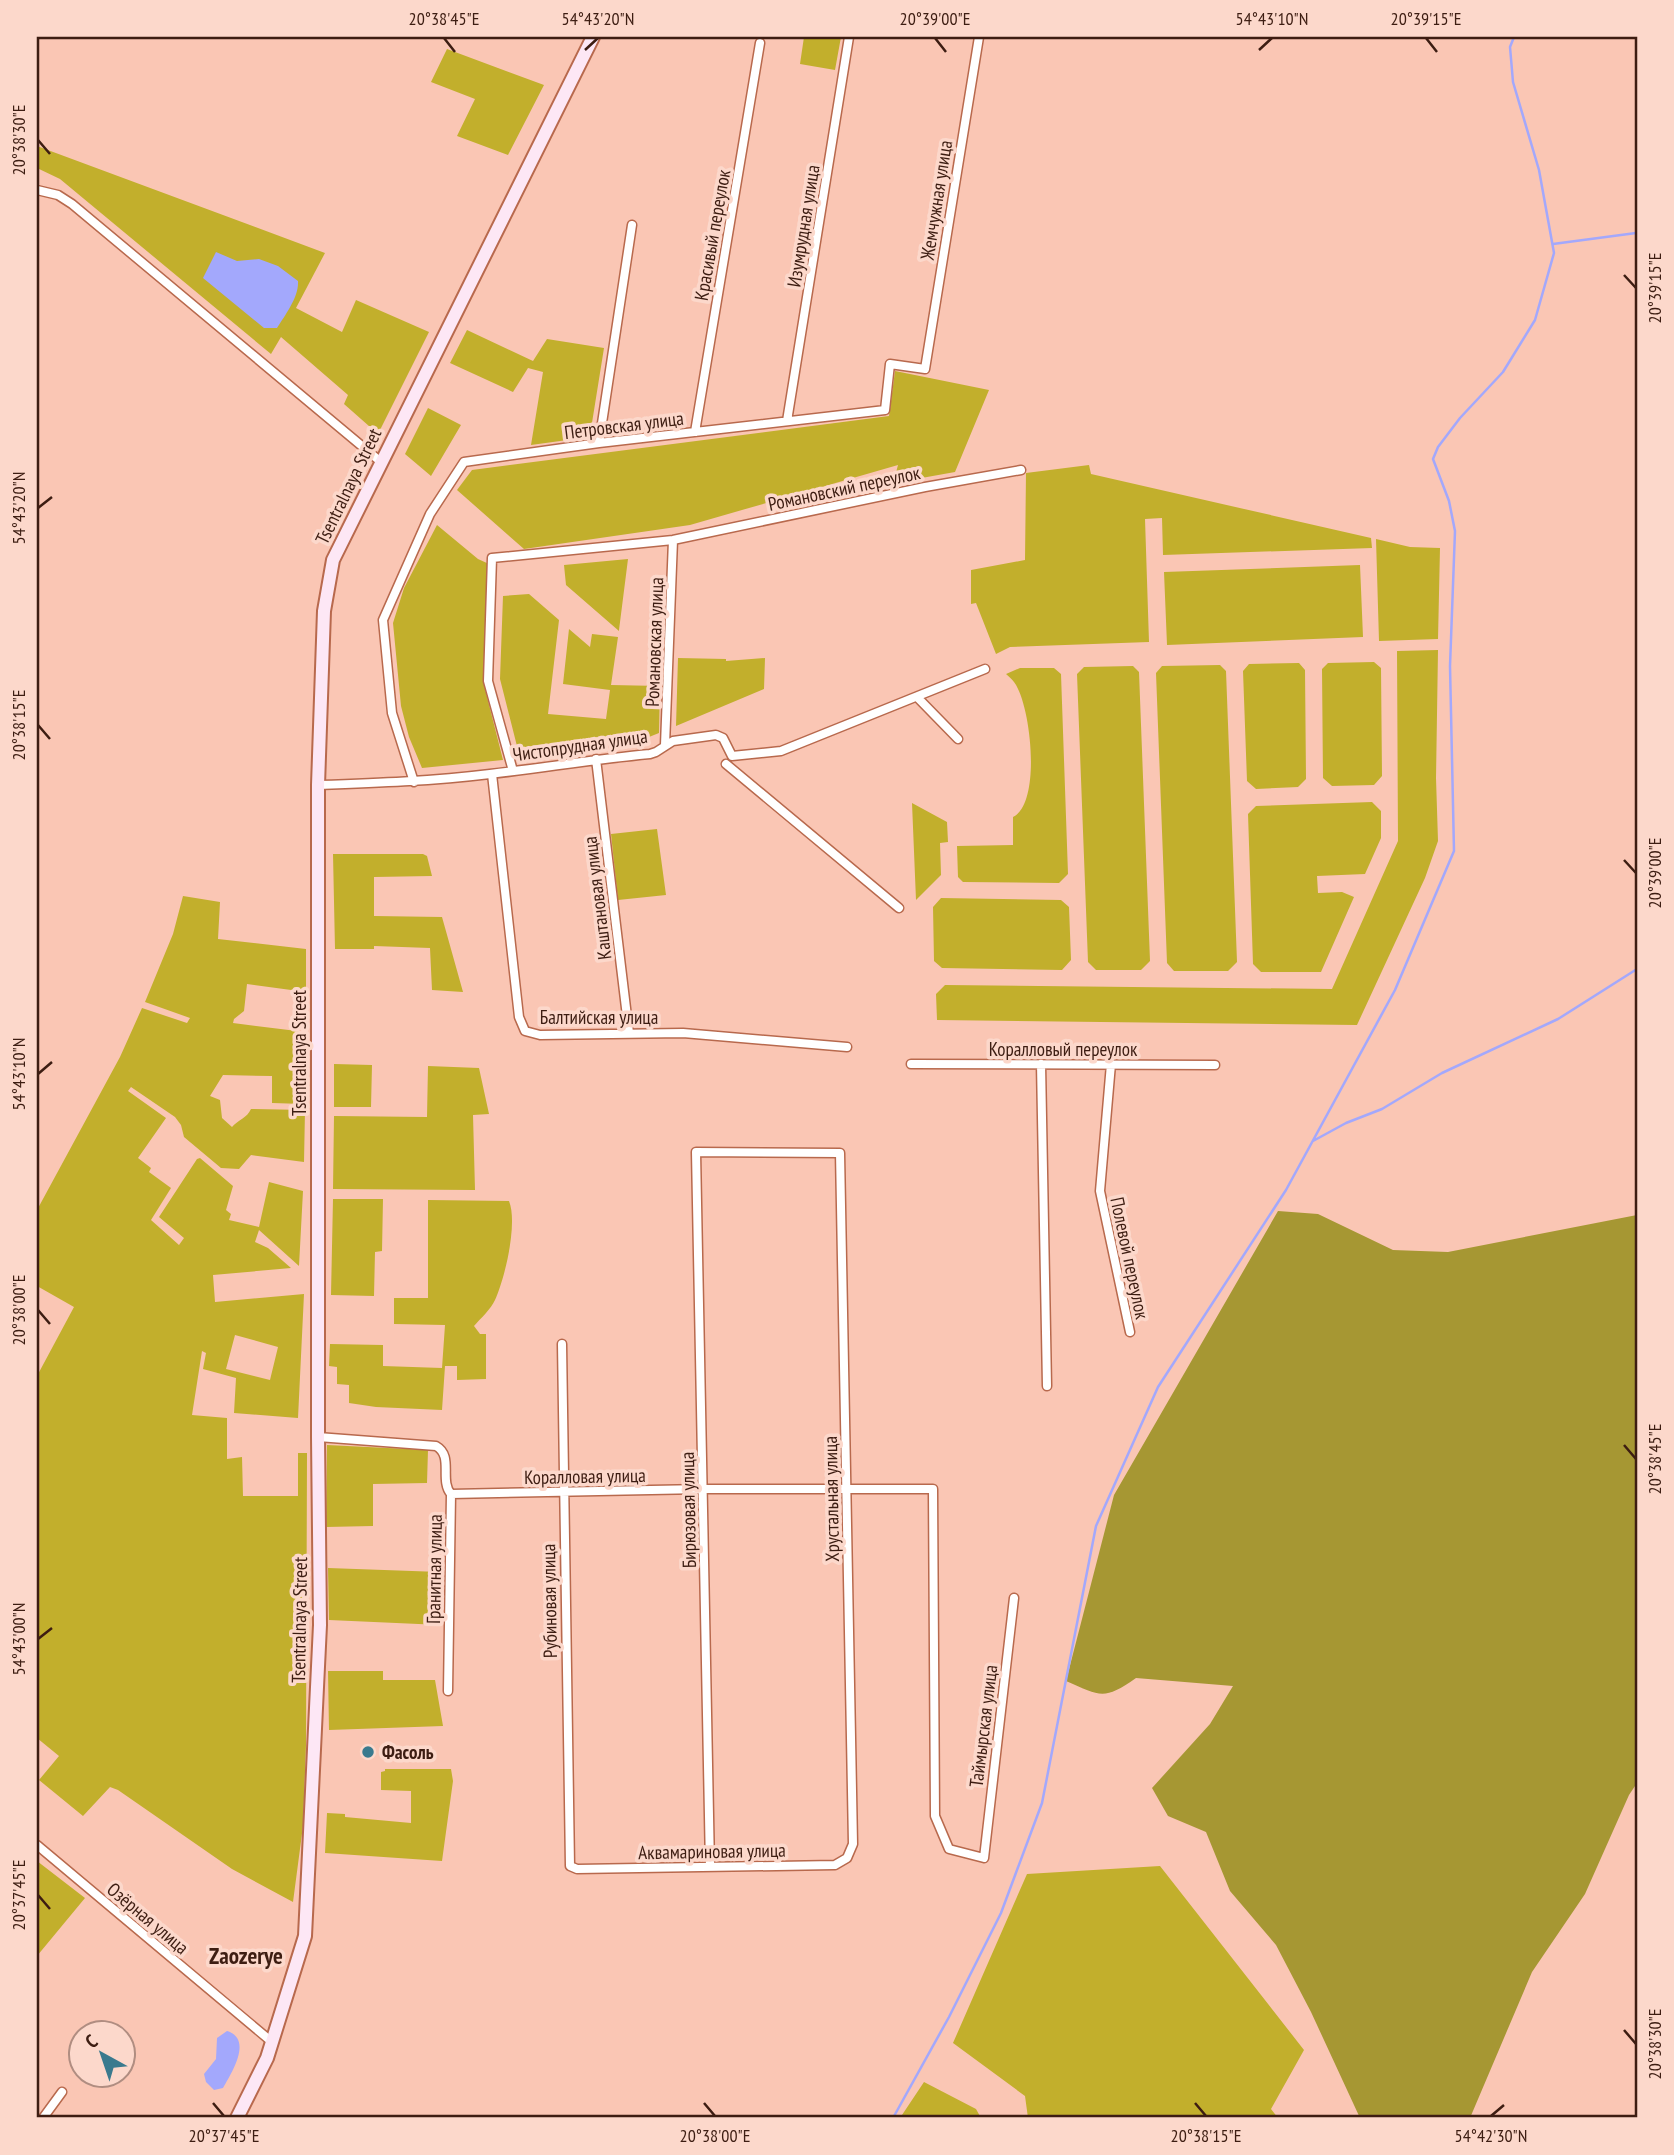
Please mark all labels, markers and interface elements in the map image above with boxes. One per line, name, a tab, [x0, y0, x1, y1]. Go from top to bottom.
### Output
text: 20°38'45"E	[409, 7, 479, 30]
text: 54°43'20"N	[562, 7, 634, 30]
text: 20°39'00"E	[900, 7, 970, 30]
text: 54°43'10"N	[1236, 7, 1308, 30]
text: 20°39'15"E	[1391, 7, 1461, 30]
text: 20°38'30"E	[7, 105, 30, 175]
street label: Жемчужная улица	[915, 139, 957, 262]
street label: Изумрудная улица	[781, 163, 825, 289]
street label: Красивый переулок	[689, 167, 735, 302]
text: 20°39'15"E	[1643, 253, 1666, 323]
street label: Петровская улица	[563, 406, 685, 444]
street label: Tsentralnaya Street	[310, 423, 387, 548]
street label: Романовский переулок	[766, 460, 923, 516]
text: 54°43'20"N	[7, 472, 30, 544]
street label: Романовская улица	[640, 577, 668, 707]
text: 20°38'15"E	[7, 690, 30, 760]
street label: Чистопрудная улица	[511, 724, 649, 766]
street label: Каштановая улица	[578, 835, 616, 961]
text: 20°39'00"E	[1643, 838, 1666, 908]
street label: Tsentralnaya Street	[287, 989, 311, 1116]
street label: Балтийская улица	[540, 1005, 658, 1029]
street label: Коралловый переулок	[989, 1037, 1138, 1061]
text: 54°43'10"N	[7, 1038, 30, 1110]
street label: Полевой переулок	[1105, 1195, 1155, 1322]
text: 20°38'00"E	[7, 1275, 30, 1345]
text: 20°38'45"E	[1643, 1424, 1666, 1494]
street label: Хрустальная улица	[818, 1436, 844, 1562]
street label: Бирюзовая улица	[675, 1452, 701, 1568]
street label: Коралловая улица	[524, 1463, 646, 1489]
street label: Гранитная улица	[421, 1514, 447, 1624]
street label: Рубиновая улица	[536, 1544, 562, 1658]
street label: Tsentralnaya Street	[286, 1556, 312, 1683]
text: 54°43'00"N	[7, 1603, 30, 1675]
street label: Таймырская улица	[964, 1663, 1002, 1789]
place label: Фасоль	[382, 1740, 434, 1764]
marker: Фасоль	[360, 1744, 376, 1760]
street label: Аквамариновая улица	[638, 1838, 786, 1864]
text: 20°37'45"E	[7, 1860, 30, 1930]
street label: Озёрная улица	[102, 1877, 194, 1959]
district label: Zaozerye	[209, 1941, 283, 1970]
text: 20°38'30"E	[1643, 2009, 1666, 2079]
north arrow	[66, 2018, 136, 2088]
text: С	[80, 2029, 102, 2053]
text: 20°37'45"E	[189, 2124, 259, 2147]
text: 20°38'00"E	[680, 2124, 750, 2147]
text: 20°38'15"E	[1171, 2124, 1241, 2147]
text: 54°42'30"N	[1455, 2124, 1527, 2147]

